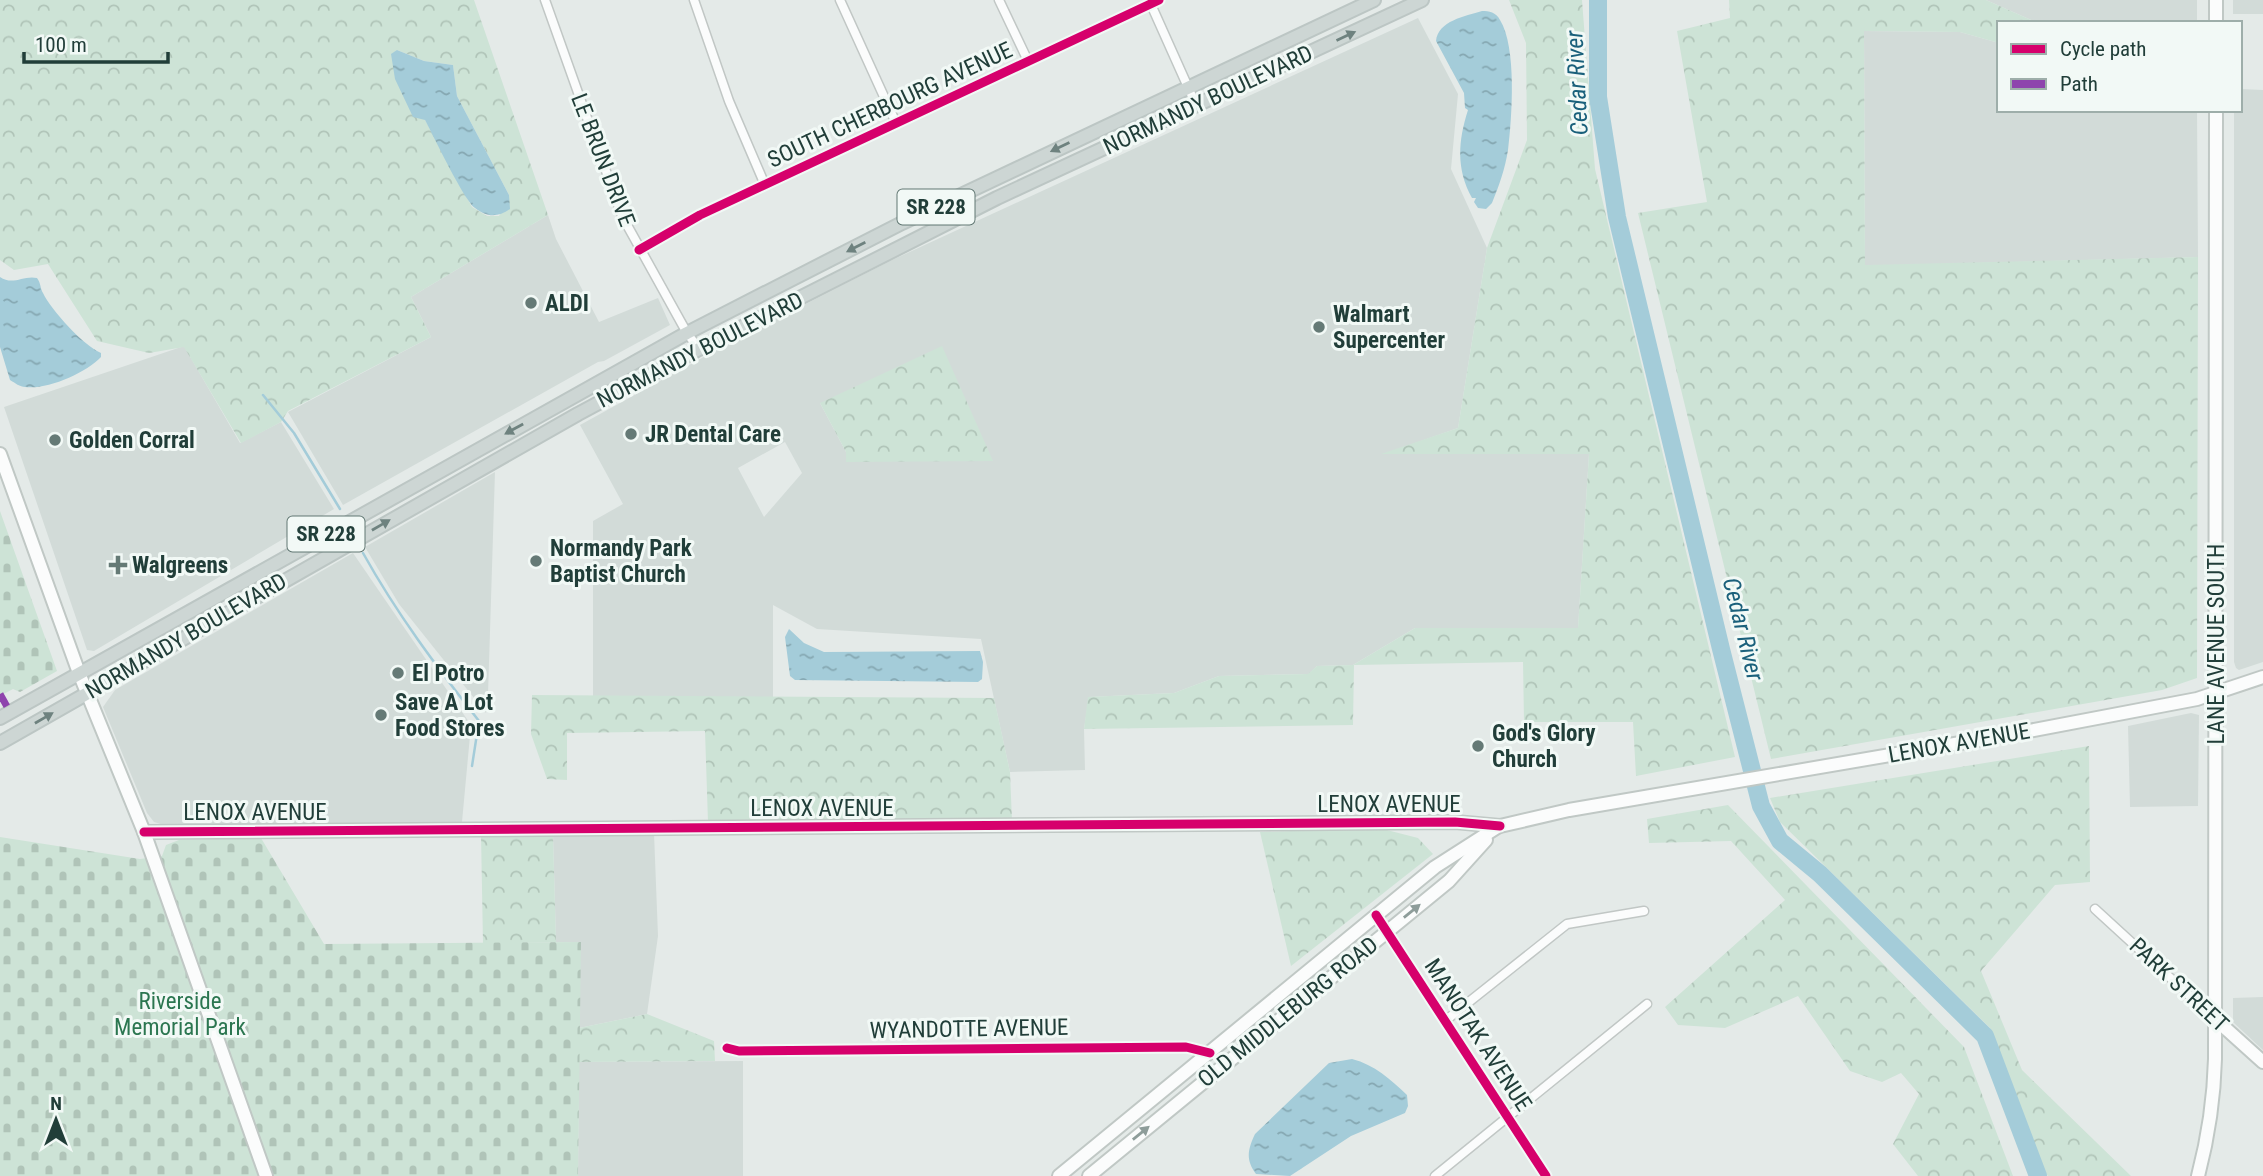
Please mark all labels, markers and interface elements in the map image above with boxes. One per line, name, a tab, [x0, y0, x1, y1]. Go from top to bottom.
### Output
scale bar	[24, 21, 168, 65]
legend	[1997, 21, 2242, 112]
water label: Cedar River	[1560, 29, 1594, 136]
one-way arrow	[1335, 30, 1356, 41]
text: 100 m	[35, 33, 87, 57]
street label: SOUTH CHERBOURG AVENUE	[763, 36, 1017, 174]
text: Cycle path	[2060, 37, 2146, 61]
street label: NORMANDY BOULEVARD	[1099, 40, 1317, 160]
text: Path	[2060, 72, 2098, 96]
street label: LE BRUN DRIVE	[565, 90, 641, 230]
one-way arrow	[1050, 142, 1070, 153]
road number: SR 228	[898, 190, 974, 224]
one-way arrow	[845, 240, 865, 252]
street label: NORMANDY BOULEVARD	[592, 286, 808, 414]
place label: ALDI	[545, 290, 589, 317]
marker: ALDI	[523, 295, 539, 311]
place label: Walmart Supercenter	[1333, 301, 1445, 354]
marker: Walmart Supercenter	[1311, 319, 1327, 335]
place label: JR Dental Care	[645, 421, 781, 448]
one-way arrow	[504, 423, 524, 435]
marker: JR Dental Care	[623, 426, 639, 442]
place label: Golden Corral	[69, 427, 195, 454]
marker: Golden Corral	[47, 432, 63, 448]
road number: SR 228	[288, 516, 364, 552]
one-way arrow	[371, 519, 391, 531]
place label: Normandy Park Baptist Church	[550, 535, 693, 588]
street label: LANE AVENUE SOUTH	[2203, 544, 2230, 744]
place label: Walgreens	[132, 552, 228, 579]
marker: Normandy Park Baptist Church	[528, 553, 544, 569]
marker: Walgreens	[110, 557, 126, 573]
street label: NORMANDY BOULEVARD	[81, 567, 291, 705]
water label: Cedar River	[1717, 575, 1769, 684]
place label: El Potro	[412, 660, 484, 687]
marker: El Potro	[390, 665, 406, 681]
place label: Save A Lot Food Stores	[395, 689, 505, 742]
marker: Save A Lot Food Stores	[373, 707, 389, 723]
one-way arrow	[34, 712, 53, 724]
street label: LENOX AVENUE	[1886, 717, 2032, 769]
place label: God's Glory Church	[1492, 720, 1596, 773]
marker: God's Glory Church	[1470, 738, 1486, 754]
street label: LENOX AVENUE	[1317, 791, 1461, 818]
street label: LENOX AVENUE	[750, 795, 894, 822]
street label: LENOX AVENUE	[183, 799, 327, 826]
one-way arrow	[1404, 904, 1421, 919]
street label: OLD MIDDLEBURG ROAD	[1193, 931, 1383, 1093]
street label: PARK STREET	[2124, 932, 2234, 1038]
street label: MANOTAK AVENUE	[1419, 954, 1537, 1116]
park label: Riverside Memorial Park	[114, 988, 247, 1041]
street label: WYANDOTTE AVENUE	[869, 1014, 1069, 1044]
north arrow	[21, 1085, 91, 1155]
text: N	[50, 1092, 62, 1115]
one-way arrow	[1132, 1125, 1150, 1140]

